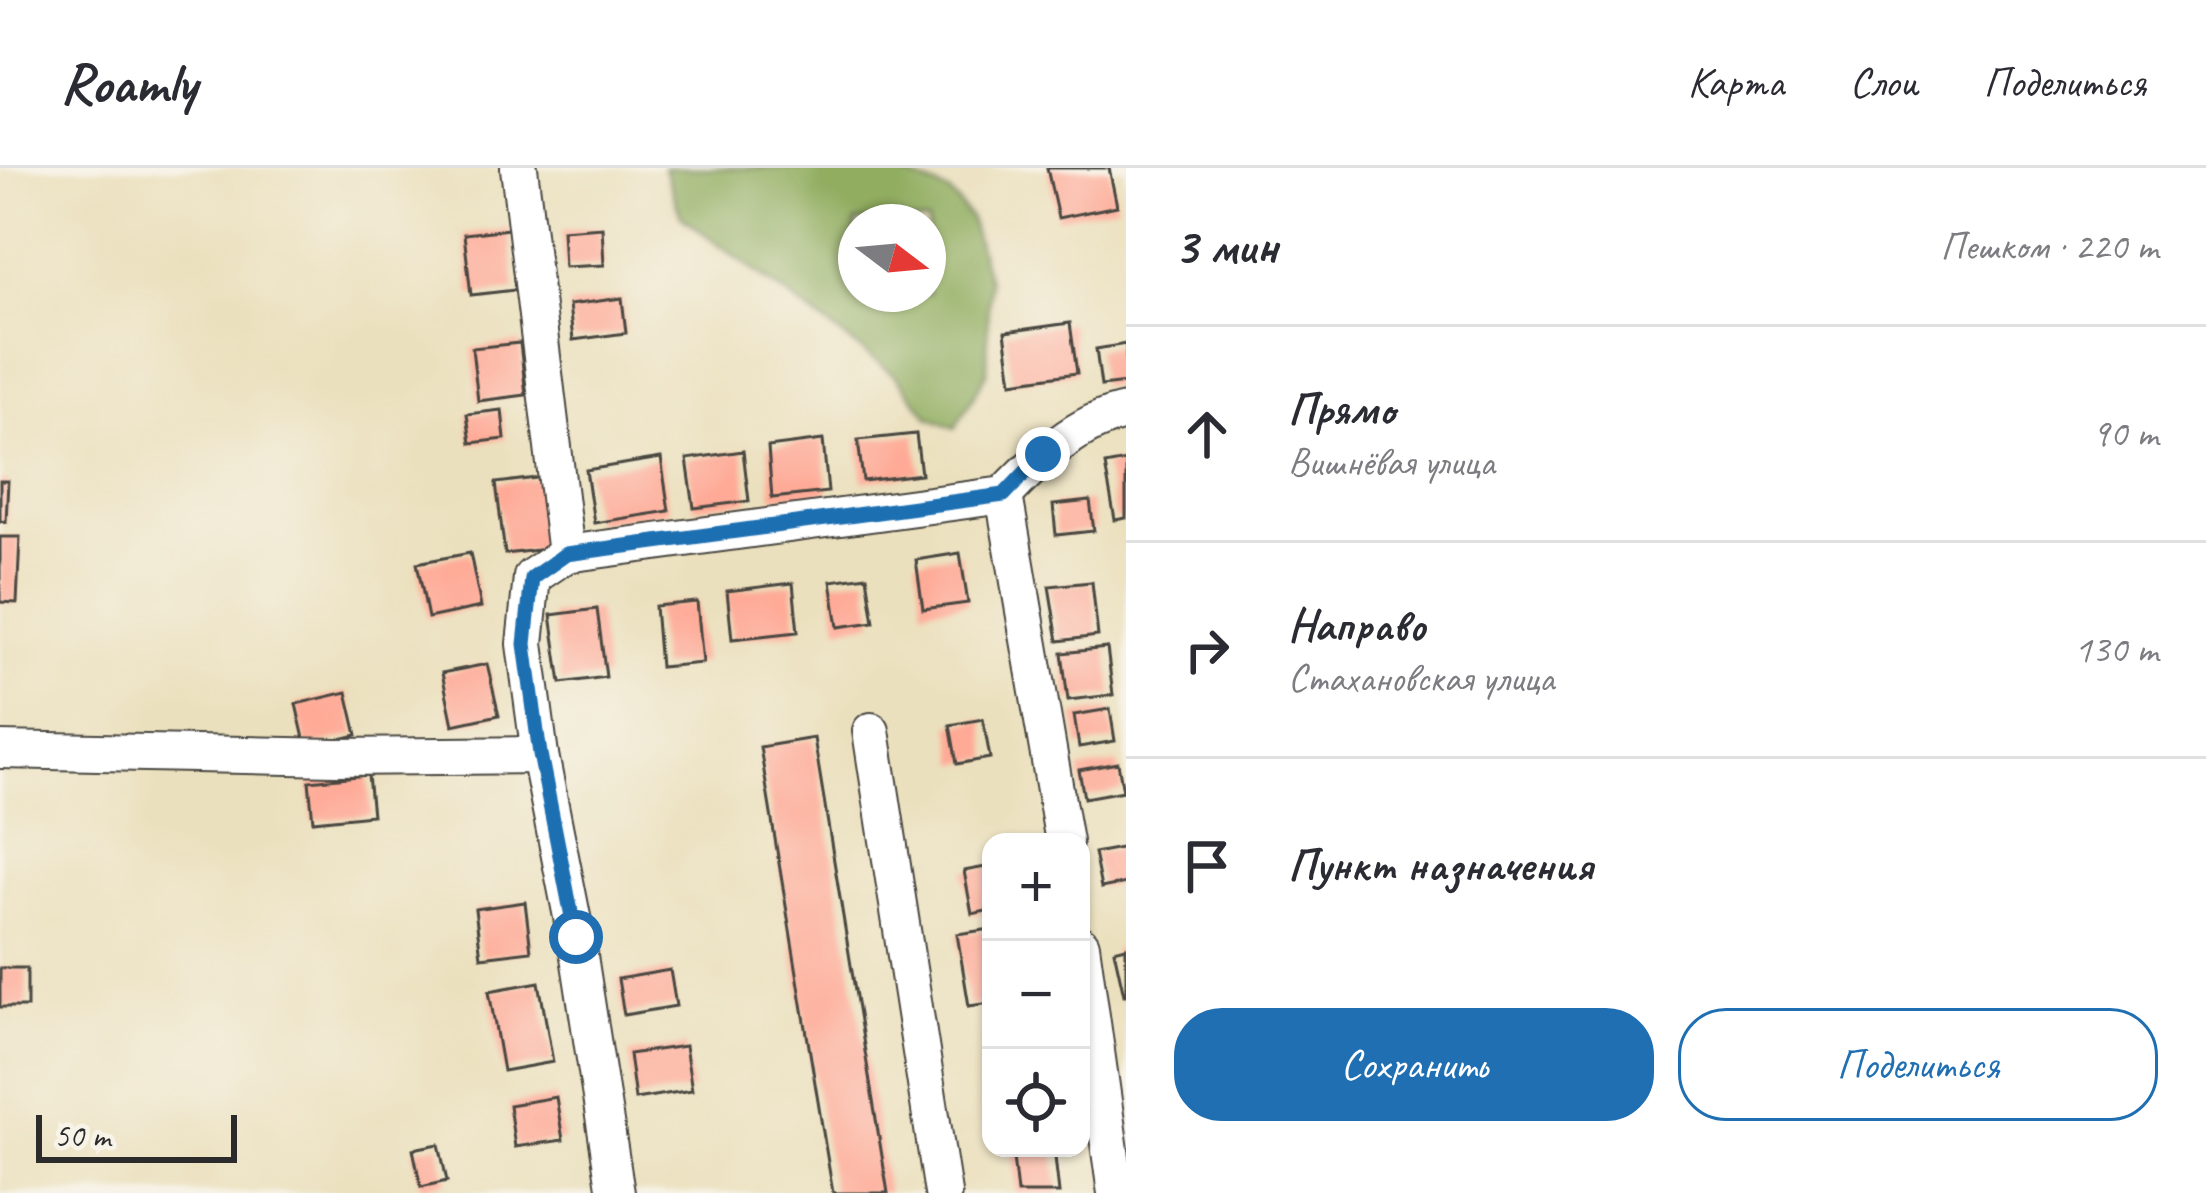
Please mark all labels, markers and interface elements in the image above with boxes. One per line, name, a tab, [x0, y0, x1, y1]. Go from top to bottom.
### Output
text: Roamly	[60, 47, 196, 119]
text: Карта	[1688, 56, 1784, 109]
text: Слои	[1850, 56, 1918, 109]
text: Поделиться	[1984, 56, 2146, 109]
north arrow	[838, 204, 946, 312]
text: 3 мин	[1174, 214, 1278, 278]
text: Пешком · 220 m	[1940, 222, 2158, 271]
text: Прямо	[1288, 381, 1395, 438]
icon: ahead	[1174, 401, 1240, 467]
text: 90 m	[2092, 409, 2158, 458]
route end	[1016, 427, 1070, 481]
text: Вишнёвая улица	[1288, 438, 1495, 487]
text: Направо	[1288, 597, 1426, 654]
icon: right	[1174, 617, 1240, 683]
text: 130 m	[2074, 625, 2158, 674]
text: Стахановская улица	[1288, 654, 1554, 703]
map controls	[982, 833, 1090, 1157]
button: +	[982, 833, 1090, 941]
icon: arrive	[1174, 833, 1240, 899]
text: Пункт назначения	[1288, 837, 1593, 894]
route start	[549, 910, 603, 964]
button: −	[982, 941, 1090, 1049]
button: Сохранить	[1174, 1008, 1654, 1121]
button: Поделиться	[1678, 1008, 2158, 1121]
button: locate	[982, 1049, 1090, 1157]
scale bar	[36, 1109, 237, 1162]
text: 50 m	[54, 1115, 110, 1157]

